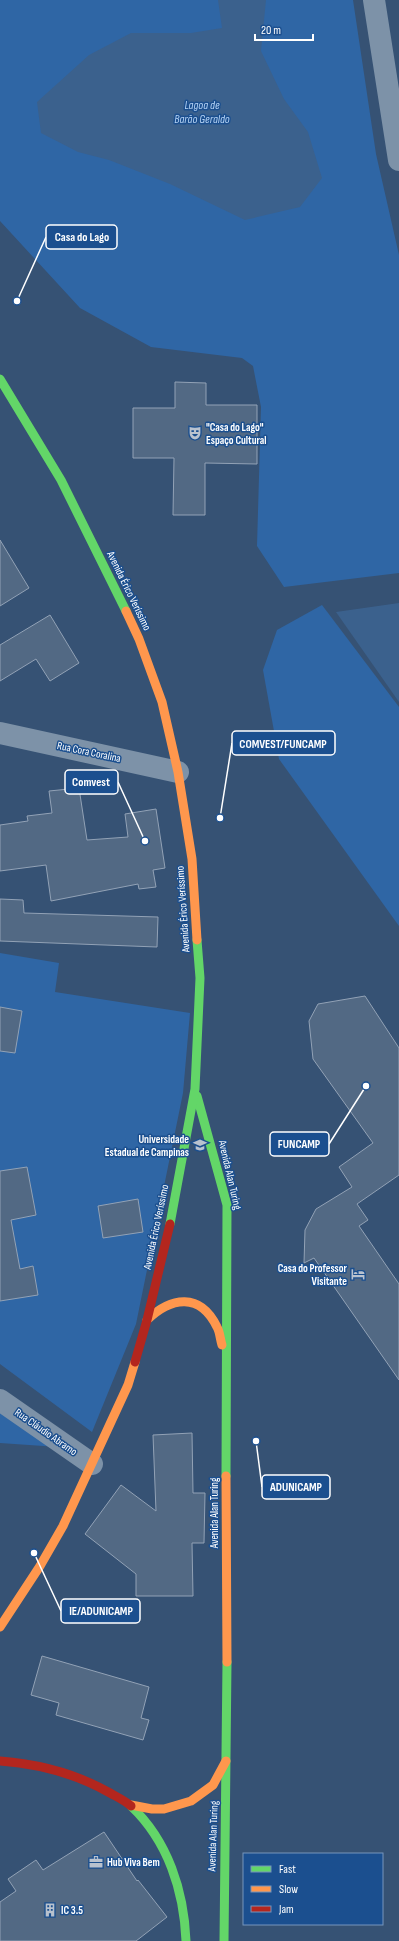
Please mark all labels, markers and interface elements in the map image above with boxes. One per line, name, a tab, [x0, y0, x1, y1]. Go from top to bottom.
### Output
scale bar	[255, 16, 313, 42]
text: 20 m	[261, 23, 281, 38]
water label: Lagoa de Barão Geraldo	[174, 98, 230, 127]
callout: Casa do Lago	[46, 225, 117, 249]
text: Casa do Lago	[55, 230, 109, 245]
place label: "Casa do Lago" Espaço Cultural	[206, 421, 266, 447]
theatre icon: "Casa do Lago" Espaço Cultural	[187, 425, 203, 441]
street label: Avenida Érico Veríssimo	[104, 548, 154, 633]
callout: COMVEST/FUNCAMP	[232, 731, 335, 755]
text: COMVEST/FUNCAMP	[239, 737, 327, 752]
street label: Rua Cora Coralina	[56, 739, 122, 765]
callout: Comvest	[65, 770, 118, 794]
text: Comvest	[72, 775, 110, 790]
street label: Avenida Érico Veríssimo	[173, 865, 193, 954]
callout: FUNCAMP	[270, 1132, 329, 1156]
place label: Universidade Estadual de Campinas	[105, 1133, 189, 1159]
school or university icon: Universidade Estadual de Campinas	[192, 1137, 208, 1153]
text: FUNCAMP	[278, 1137, 321, 1152]
street label: Avenida Alan Turing	[215, 1138, 244, 1211]
street label: Avenida Érico Veríssimo	[140, 1183, 171, 1272]
place label: Casa do Professor Visitante	[278, 1262, 348, 1288]
hotel icon: Casa do Professor Visitante	[350, 1266, 366, 1282]
street label: Rua Cláudio Abramo	[12, 1406, 80, 1459]
callout: ADUNICAMP	[262, 1475, 330, 1499]
street label: Avenida Alan Turing	[208, 1477, 221, 1549]
text: ADUNICAMP	[269, 1480, 323, 1495]
callout: IE/ADUNICAMP	[61, 1599, 140, 1623]
text: IE/ADUNICAMP	[69, 1604, 133, 1619]
street label: Avenida Alan Turing	[205, 1800, 221, 1873]
legend	[243, 1853, 383, 1925]
office icon: Hub Viva Bem	[88, 1854, 104, 1870]
place label: Hub Viva Bem	[107, 1856, 160, 1869]
text: Fast	[279, 1862, 296, 1877]
text: Slow	[279, 1882, 298, 1897]
building icon: IC 3.5	[42, 1902, 58, 1918]
text: Jam	[278, 1902, 294, 1917]
place label: IC 3.5	[61, 1904, 83, 1917]

